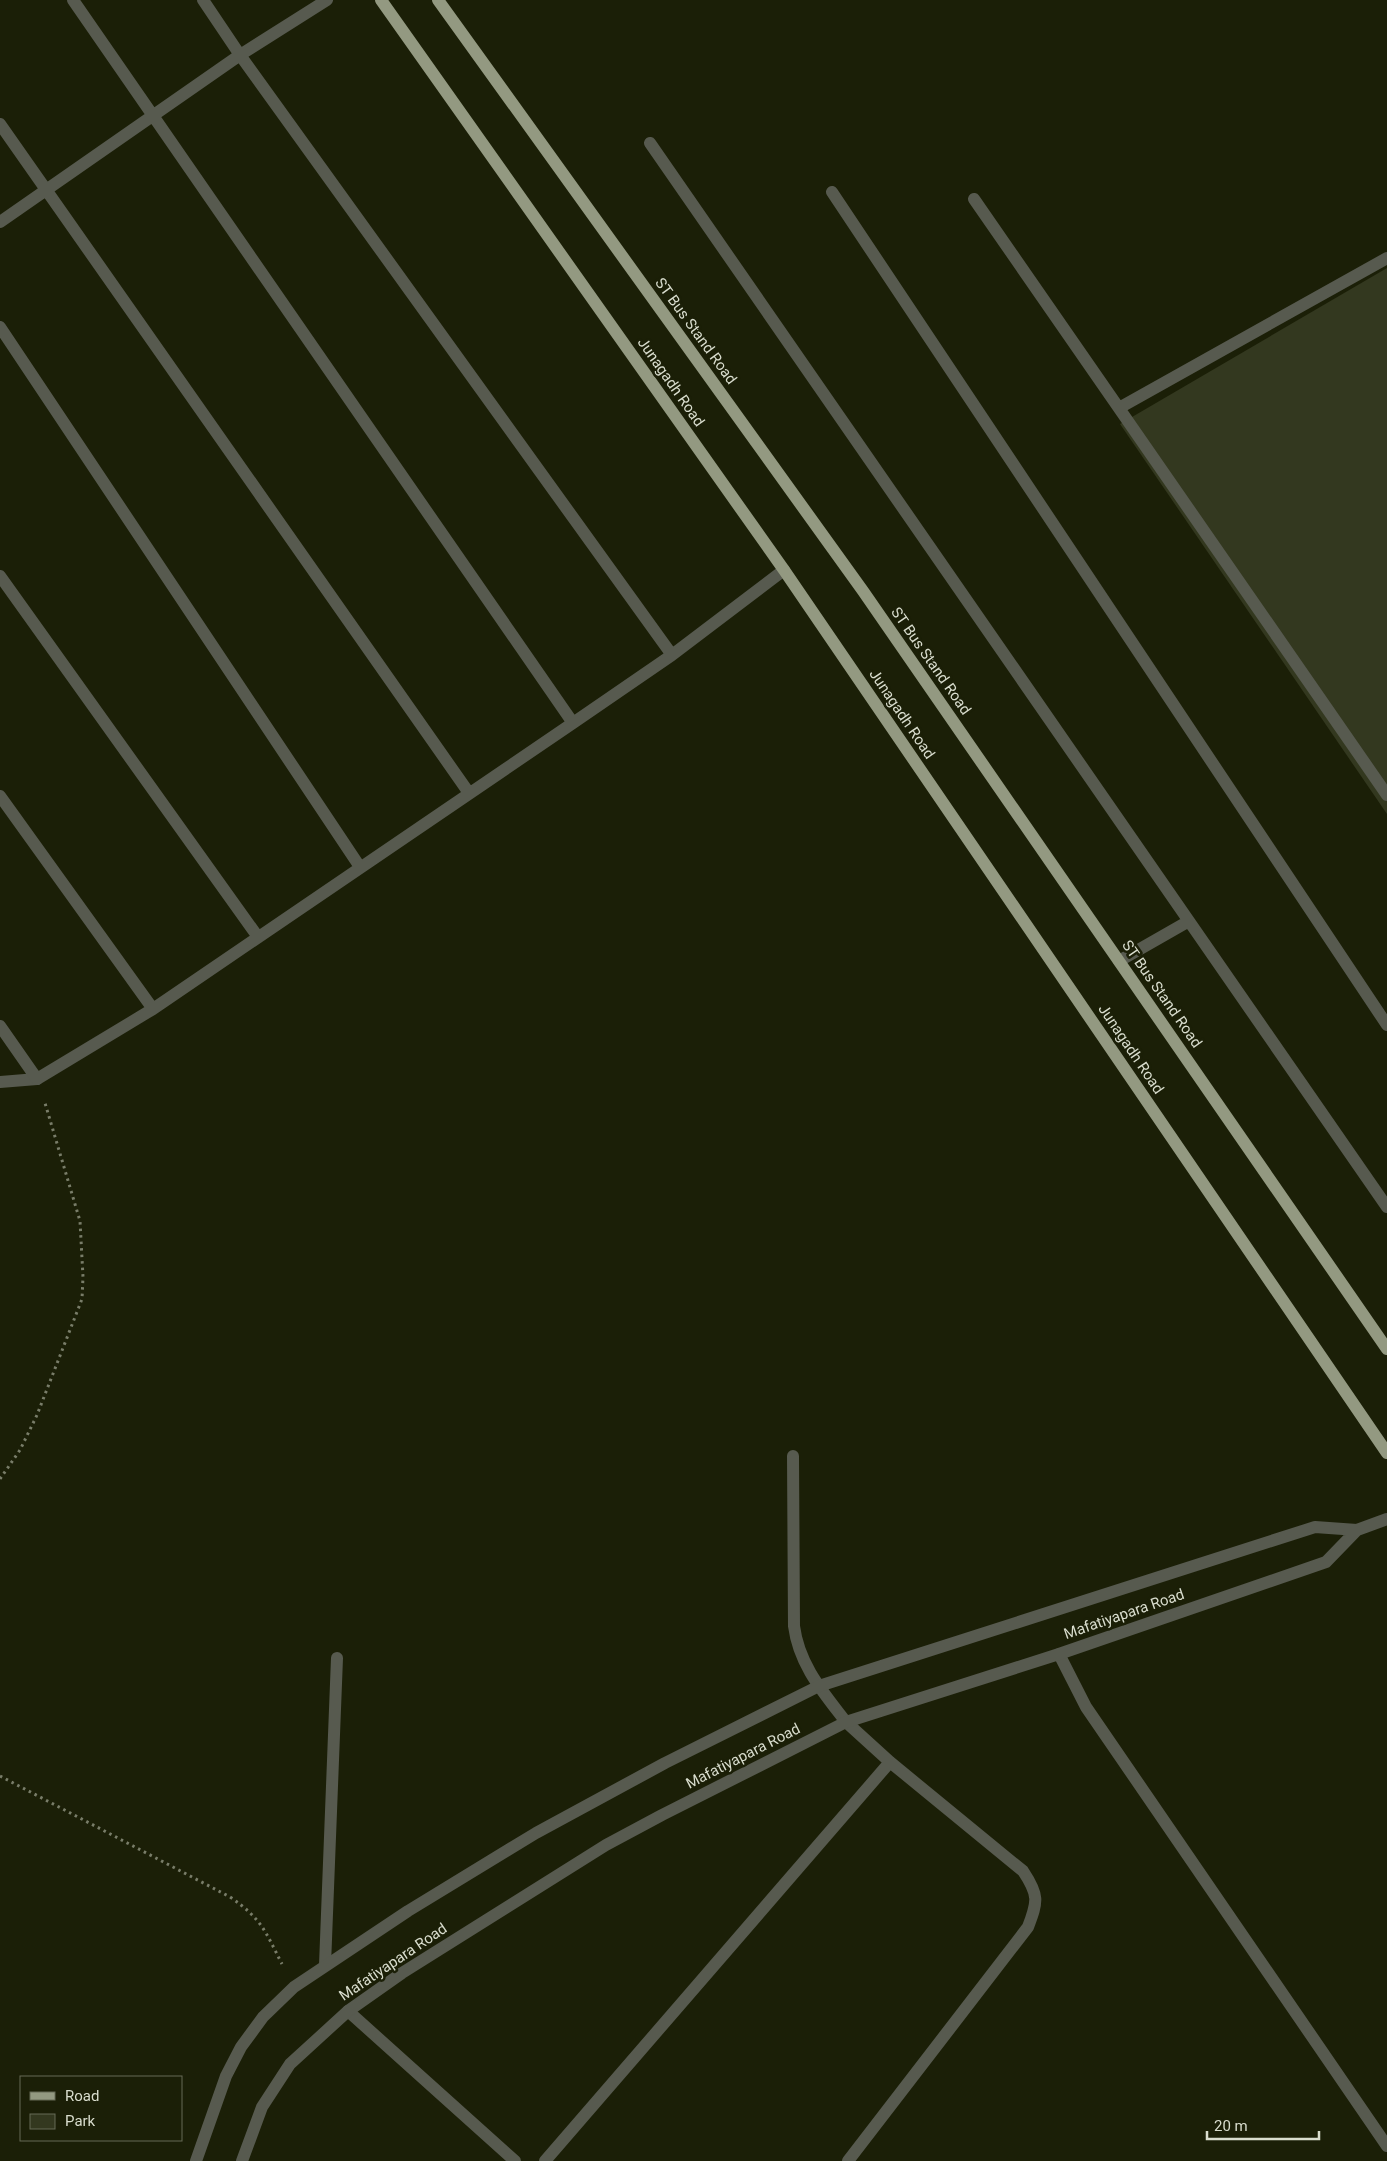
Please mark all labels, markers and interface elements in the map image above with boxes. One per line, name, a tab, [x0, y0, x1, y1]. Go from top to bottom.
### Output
street label: ST Bus Stand Road	[651, 274, 741, 388]
street label: Junagadh Road	[634, 334, 708, 430]
street label: ST Bus Stand Road	[887, 604, 975, 718]
street label: Junagadh Road	[865, 666, 939, 762]
street label: ST Bus Stand Road	[1118, 937, 1206, 1051]
street label: Junagadh Road	[1094, 1001, 1168, 1097]
street label: Mafatiyapara Road	[1062, 1585, 1186, 1643]
street label: Mafatiyapara Road	[683, 1719, 803, 1793]
street label: Mafatiyapara Road	[336, 1919, 450, 2005]
legend	[20, 2076, 182, 2141]
text: Road	[65, 2087, 99, 2105]
scale bar	[1207, 2108, 1320, 2140]
text: Park	[65, 2112, 96, 2130]
text: 20 m	[1214, 2117, 1248, 2135]

